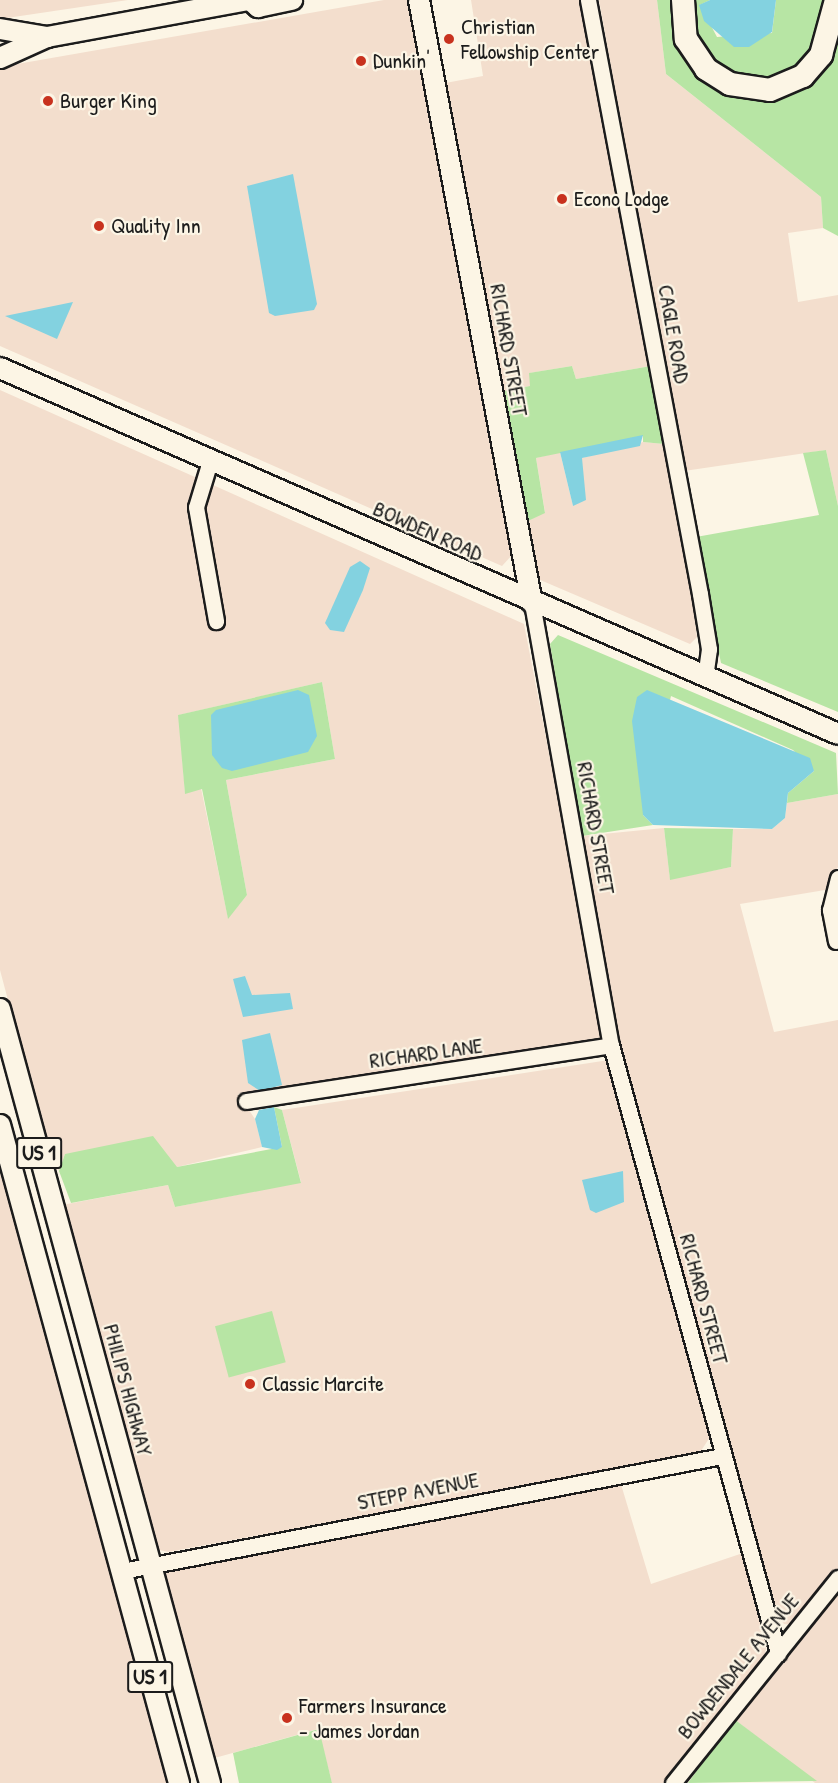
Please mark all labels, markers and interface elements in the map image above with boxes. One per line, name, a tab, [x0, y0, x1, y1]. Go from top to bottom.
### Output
place label: Christian Fellowship Center	[461, 13, 599, 64]
marker: Christian Fellowship Center	[442, 32, 456, 46]
place label: Dunkin'	[373, 48, 430, 74]
marker: Dunkin'	[354, 54, 368, 68]
place label: Burger King	[60, 88, 157, 114]
marker: Burger King	[41, 94, 55, 108]
place label: Econo Lodge	[574, 186, 669, 212]
marker: Econo Lodge	[555, 192, 569, 206]
place label: Quality Inn	[111, 213, 201, 239]
marker: Quality Inn	[92, 219, 106, 233]
street label: RICHARD STREET	[484, 282, 534, 418]
street label: CAGLE ROAD	[652, 283, 696, 385]
street label: BOWDEN ROAD	[369, 495, 487, 567]
street label: RICHARD STREET	[571, 760, 621, 896]
street label: RICHARD LANE	[368, 1032, 484, 1074]
road number: US 1	[15, 1135, 63, 1171]
street label: RICHARD STREET	[674, 1231, 734, 1367]
street label: PHILIPS HIGHWAY	[98, 1321, 158, 1459]
place label: Classic Marcite	[262, 1371, 384, 1397]
marker: Classic Marcite	[243, 1377, 257, 1391]
street label: STEPP AVENUE	[355, 1466, 481, 1516]
street label: BOWDENDALE AVENUE	[671, 1588, 805, 1744]
road number: US 1	[126, 1659, 174, 1695]
place label: Farmers Insurance - James Jordan	[299, 1692, 447, 1744]
marker: Farmers Insurance - James Jordan	[280, 1711, 294, 1725]

